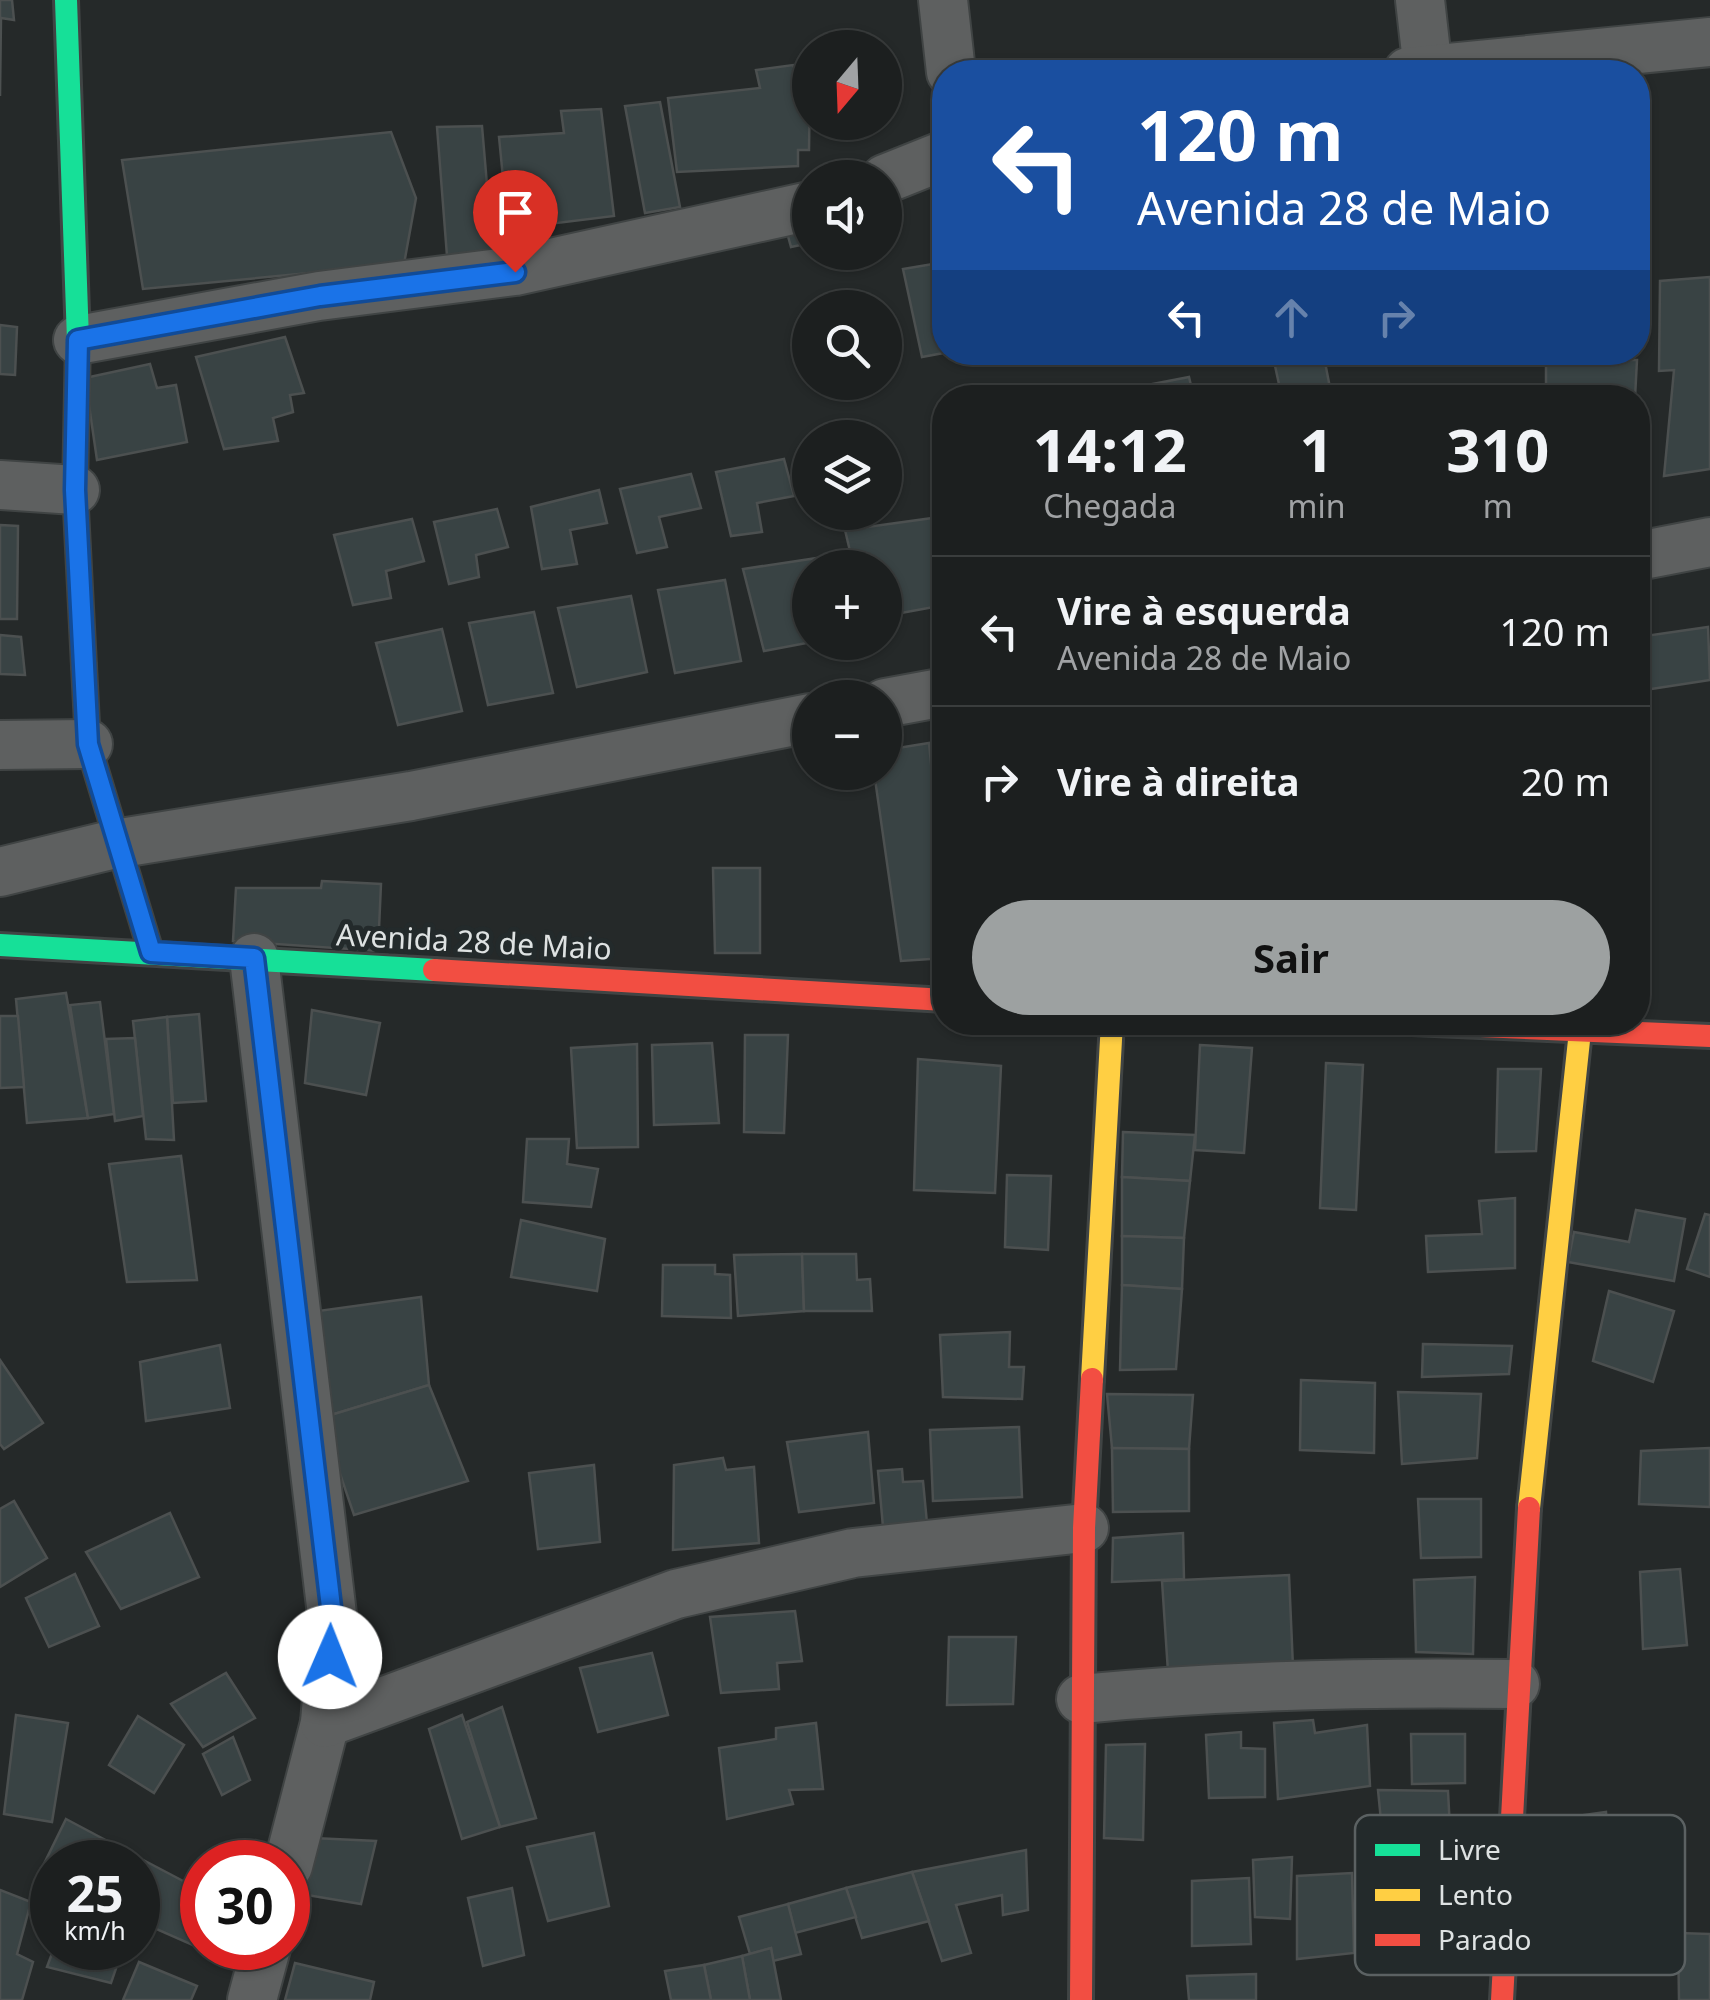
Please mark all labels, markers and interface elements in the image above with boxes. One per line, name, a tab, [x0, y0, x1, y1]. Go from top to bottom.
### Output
north arrow	[792, 30, 902, 140]
map controls	[792, 30, 902, 790]
text: 120 m	[1137, 86, 1344, 182]
icon: left	[972, 100, 1102, 230]
button: sound	[792, 160, 902, 270]
pin	[473, 170, 558, 273]
text: Avenida 28 de Maio	[1137, 177, 1551, 238]
icon: arrive	[488, 185, 543, 240]
button: search	[792, 290, 902, 400]
icon: left	[1159, 290, 1214, 345]
icon: ahead	[1264, 290, 1319, 345]
icon: right	[1369, 290, 1424, 345]
text: 14:12	[1033, 408, 1187, 490]
text: 1	[1299, 408, 1334, 490]
text: 310	[1446, 408, 1549, 490]
button: layers	[792, 420, 902, 530]
text: Chegada	[1043, 484, 1176, 527]
text: min	[1288, 484, 1346, 527]
text: m	[1483, 484, 1513, 527]
button: +	[792, 550, 902, 660]
text: Vire à esquerda	[1057, 584, 1351, 636]
icon: left	[972, 604, 1027, 659]
text: 120 m	[1499, 605, 1610, 657]
text: Avenida 28 de Maio	[1057, 636, 1351, 679]
button: −	[792, 680, 902, 790]
icon: right	[972, 754, 1027, 809]
text: Vire à direita	[1057, 755, 1299, 807]
text: 20 m	[1521, 755, 1610, 807]
button: Sair	[972, 900, 1610, 1015]
street label: Avenida 28 de Maio	[335, 913, 613, 969]
position arrow	[278, 1605, 382, 1709]
legend	[1355, 1815, 1685, 1975]
text: Livre	[1438, 1830, 1501, 1868]
speed limit sign: 30	[180, 1840, 310, 1970]
text: 25	[66, 1859, 124, 1927]
text: Lento	[1438, 1875, 1513, 1913]
text: km/h	[64, 1913, 126, 1947]
text: Parado	[1438, 1920, 1532, 1958]

